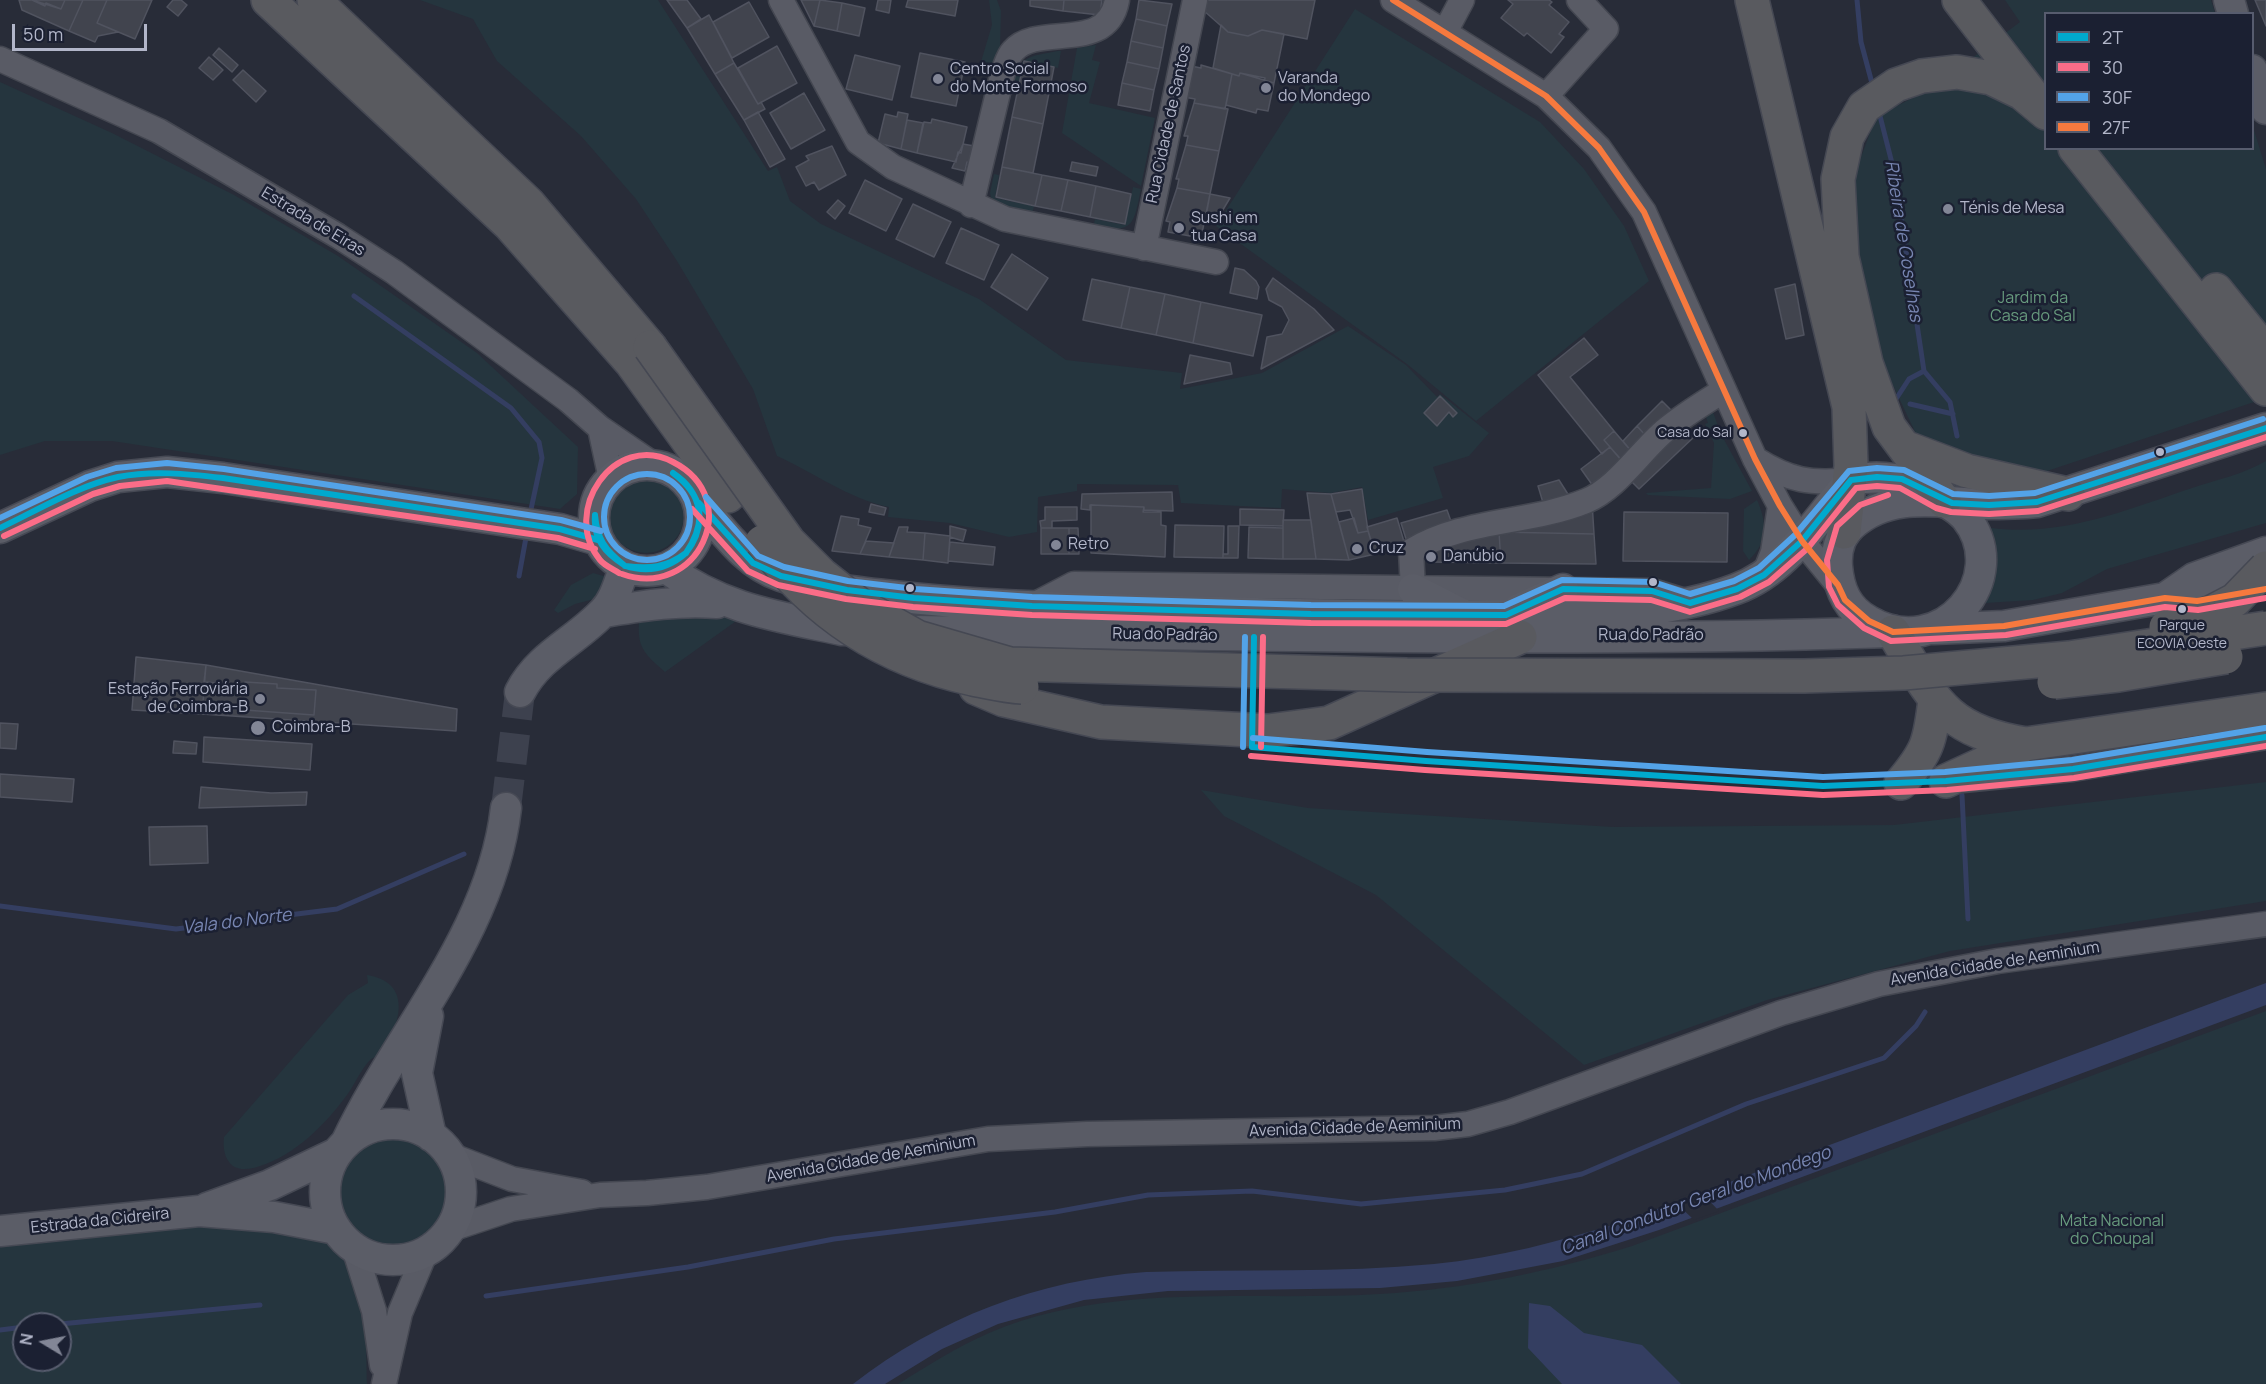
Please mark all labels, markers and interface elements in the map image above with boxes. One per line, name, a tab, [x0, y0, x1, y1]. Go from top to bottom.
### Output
scale bar	[15, 12, 150, 50]
legend	[2044, 12, 2254, 150]
text: 50 m	[23, 22, 63, 46]
text: 2T	[2102, 25, 2123, 49]
street label: Rua Cidade de Santos	[1143, 43, 1195, 205]
text: 30	[2102, 55, 2123, 79]
place label: Centro Social do Monte Formoso	[950, 60, 1087, 98]
place label: Varanda do Mondego	[1278, 69, 1370, 107]
marker: Centro Social do Monte Formoso	[931, 72, 945, 86]
marker: Varanda do Mondego	[1259, 81, 1273, 95]
text: 30F	[2102, 85, 2132, 109]
text: 27F	[2102, 115, 2130, 139]
water label: Ribeira de Coselhas	[1880, 159, 1926, 323]
street label: Estrada de Eiras	[258, 184, 368, 260]
place label: Ténis de Mesa	[1960, 199, 2064, 219]
marker: Ténis de Mesa	[1941, 202, 1955, 216]
place label: Sushi em tua Casa	[1191, 209, 1258, 247]
marker: Sushi em tua Casa	[1172, 221, 1186, 235]
park label: Jardim da Casa do Sal	[1990, 289, 2076, 327]
place label: Casa do Sal	[1657, 425, 1732, 441]
marker: Casa do Sal	[1737, 427, 1749, 439]
unlabelled marker	[2154, 446, 2166, 458]
place label: Retro	[1068, 535, 1109, 555]
marker: Retro	[1049, 538, 1063, 552]
place label: Cruz	[1369, 539, 1404, 559]
marker: Cruz	[1350, 542, 1364, 556]
place label: Danúbio	[1443, 547, 1504, 567]
marker: Danúbio	[1424, 550, 1438, 564]
unlabelled marker	[1647, 576, 1659, 588]
unlabelled marker	[904, 582, 916, 594]
marker: Parque ECOVIA Oeste	[2176, 603, 2188, 615]
place label: Parque ECOVIA Oeste	[2137, 618, 2227, 650]
street label: Rua do Padrão	[1112, 624, 1218, 646]
street label: Rua do Padrão	[1598, 626, 1704, 646]
place label: Estação Ferroviária de Coimbra-B	[108, 680, 248, 718]
marker: Estação Ferroviária de Coimbra-B	[253, 692, 267, 706]
place label: Coimbra-B	[272, 718, 351, 738]
marker: Coimbra-B	[249, 719, 267, 737]
water label: Vala do Norte	[181, 905, 293, 939]
street label: Avenida Cidade de Aeminium	[1889, 938, 2101, 990]
street label: Avenida Cidade de Aeminium	[1249, 1115, 1461, 1141]
street label: Avenida Cidade de Aeminium	[765, 1131, 977, 1187]
water label: Canal Condutor Geral do Mondego	[1558, 1142, 1834, 1260]
street label: Estrada da Cidreira	[30, 1204, 170, 1238]
park label: Mata Nacional do Choupal	[2060, 1212, 2164, 1250]
north arrow	[12, 1312, 72, 1372]
text: N	[14, 1332, 38, 1347]

